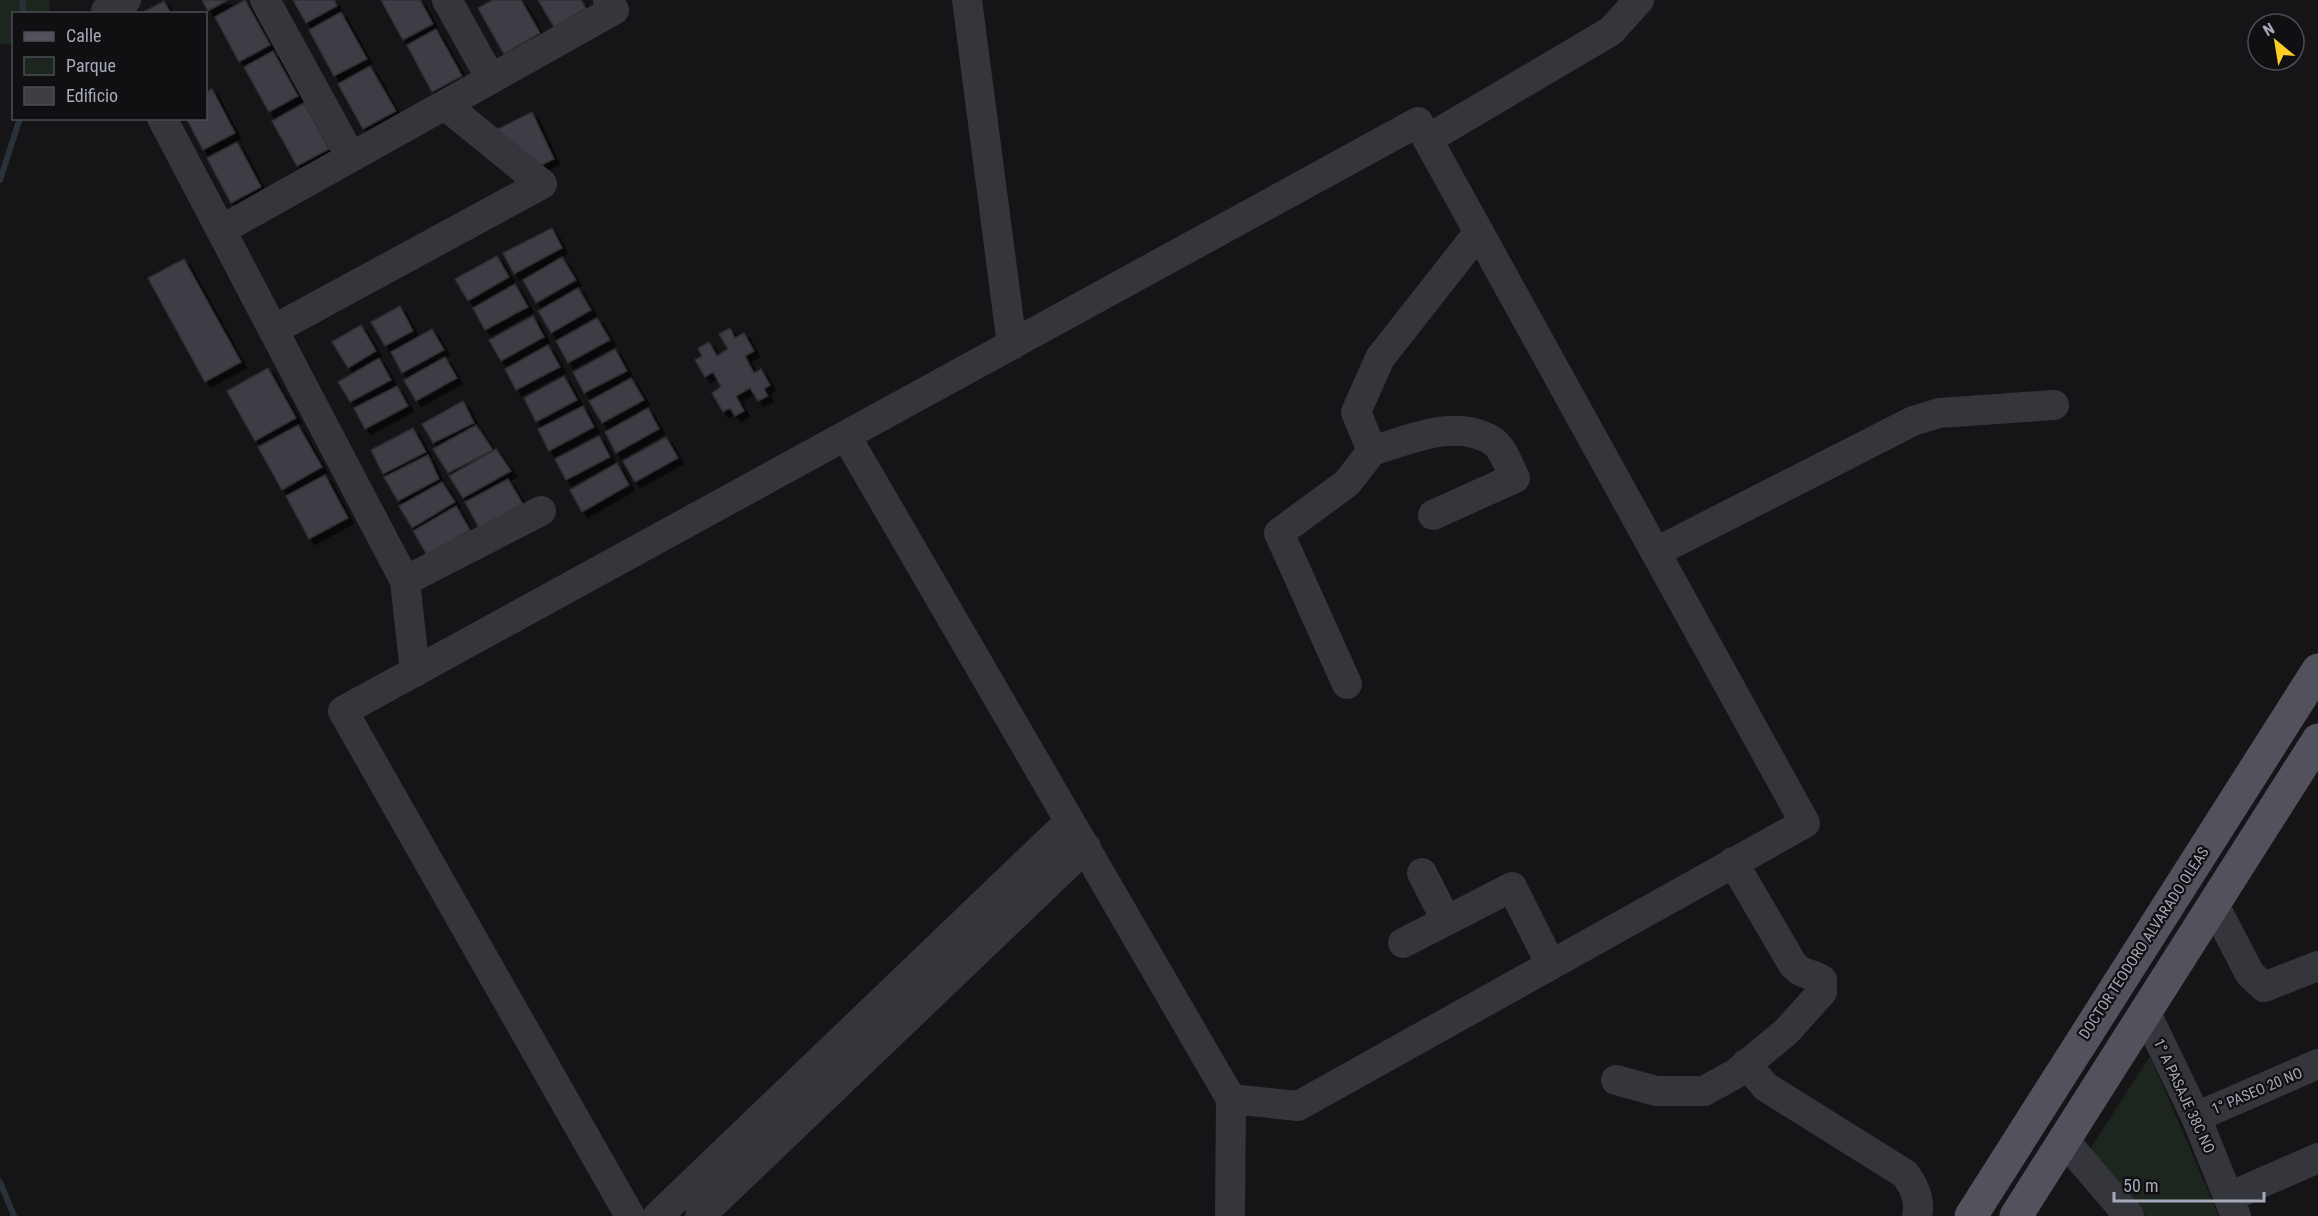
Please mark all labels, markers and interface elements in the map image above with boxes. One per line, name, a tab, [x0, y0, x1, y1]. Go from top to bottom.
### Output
legend	[12, 12, 207, 120]
north arrow	[2246, 12, 2306, 72]
text: N	[2260, 19, 2278, 40]
text: Calle	[66, 25, 102, 46]
text: Parque	[66, 55, 116, 76]
text: Edificio	[66, 85, 118, 106]
street label: DOCTOR TEODORO ALVARADO OLEAS	[2075, 844, 2213, 1042]
street label: 1° A PASAJE 38C NO	[2150, 1036, 2218, 1156]
street label: 1° PASEO 20 NO	[2209, 1064, 2305, 1118]
scale bar	[2114, 1165, 2264, 1203]
text: 50 m	[2123, 1175, 2158, 1196]

